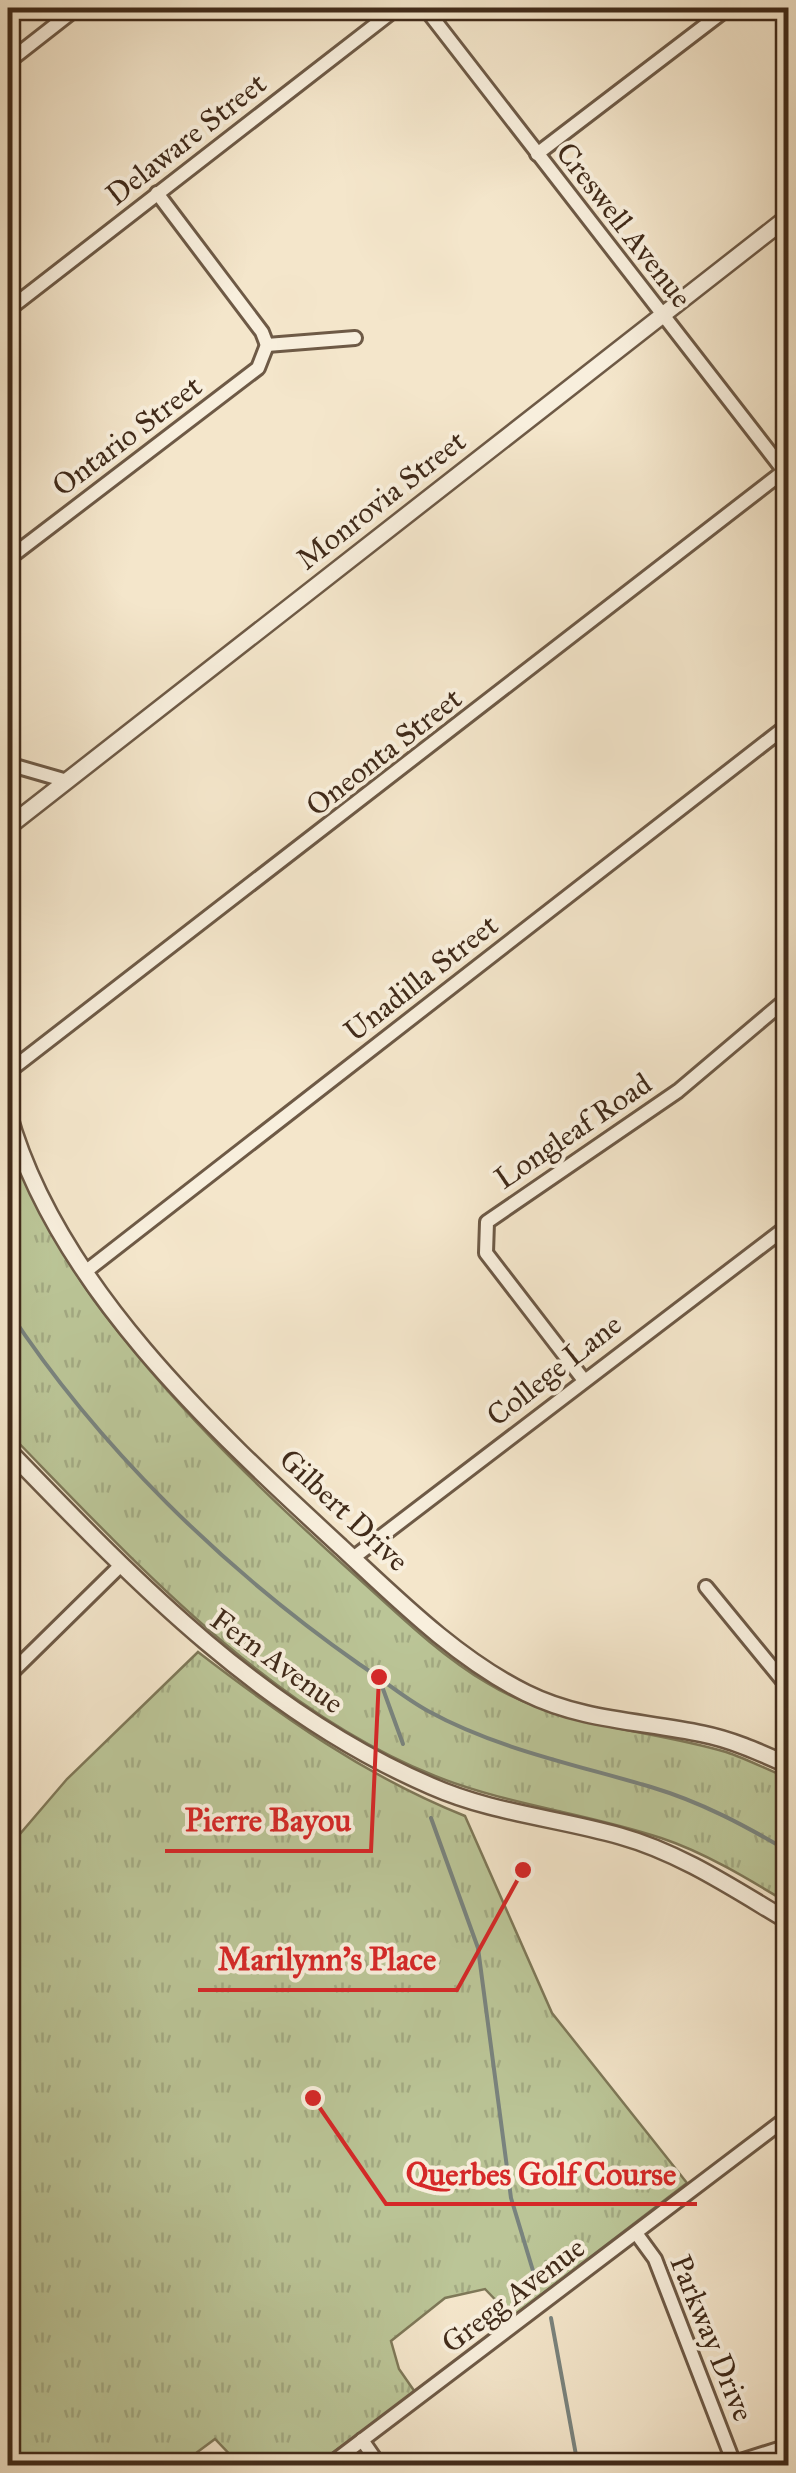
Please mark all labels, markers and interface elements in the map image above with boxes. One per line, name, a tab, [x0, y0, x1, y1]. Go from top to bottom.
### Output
street label: Delaware Street	[99, 65, 274, 213]
street label: Creswell Avenue	[548, 135, 700, 315]
street label: Ontario Street	[45, 368, 209, 504]
street label: Monrovia Street	[289, 423, 473, 577]
street label: Oneonta Street	[299, 680, 469, 824]
street label: Unadilla Street	[337, 907, 505, 1049]
street label: Longleaf Road	[488, 1065, 658, 1197]
street label: College Lane	[480, 1306, 628, 1434]
street label: Gilbert Drive	[272, 1441, 416, 1579]
street label: Fern Avenue	[204, 1601, 350, 1721]
callout: Pierre Bayou	[165, 1789, 371, 1851]
text: Pierre Bayou	[185, 1801, 351, 1840]
callout: Marilynn's Place	[198, 1928, 457, 1990]
text: Marilynn's Place	[218, 1940, 436, 1979]
callout: Querbes Golf Course	[386, 2142, 697, 2204]
text: Querbes Golf Course	[406, 2155, 676, 2194]
street label: Gregg Avenue	[434, 2229, 592, 2361]
street label: Parkway Drive	[662, 2250, 762, 2426]

